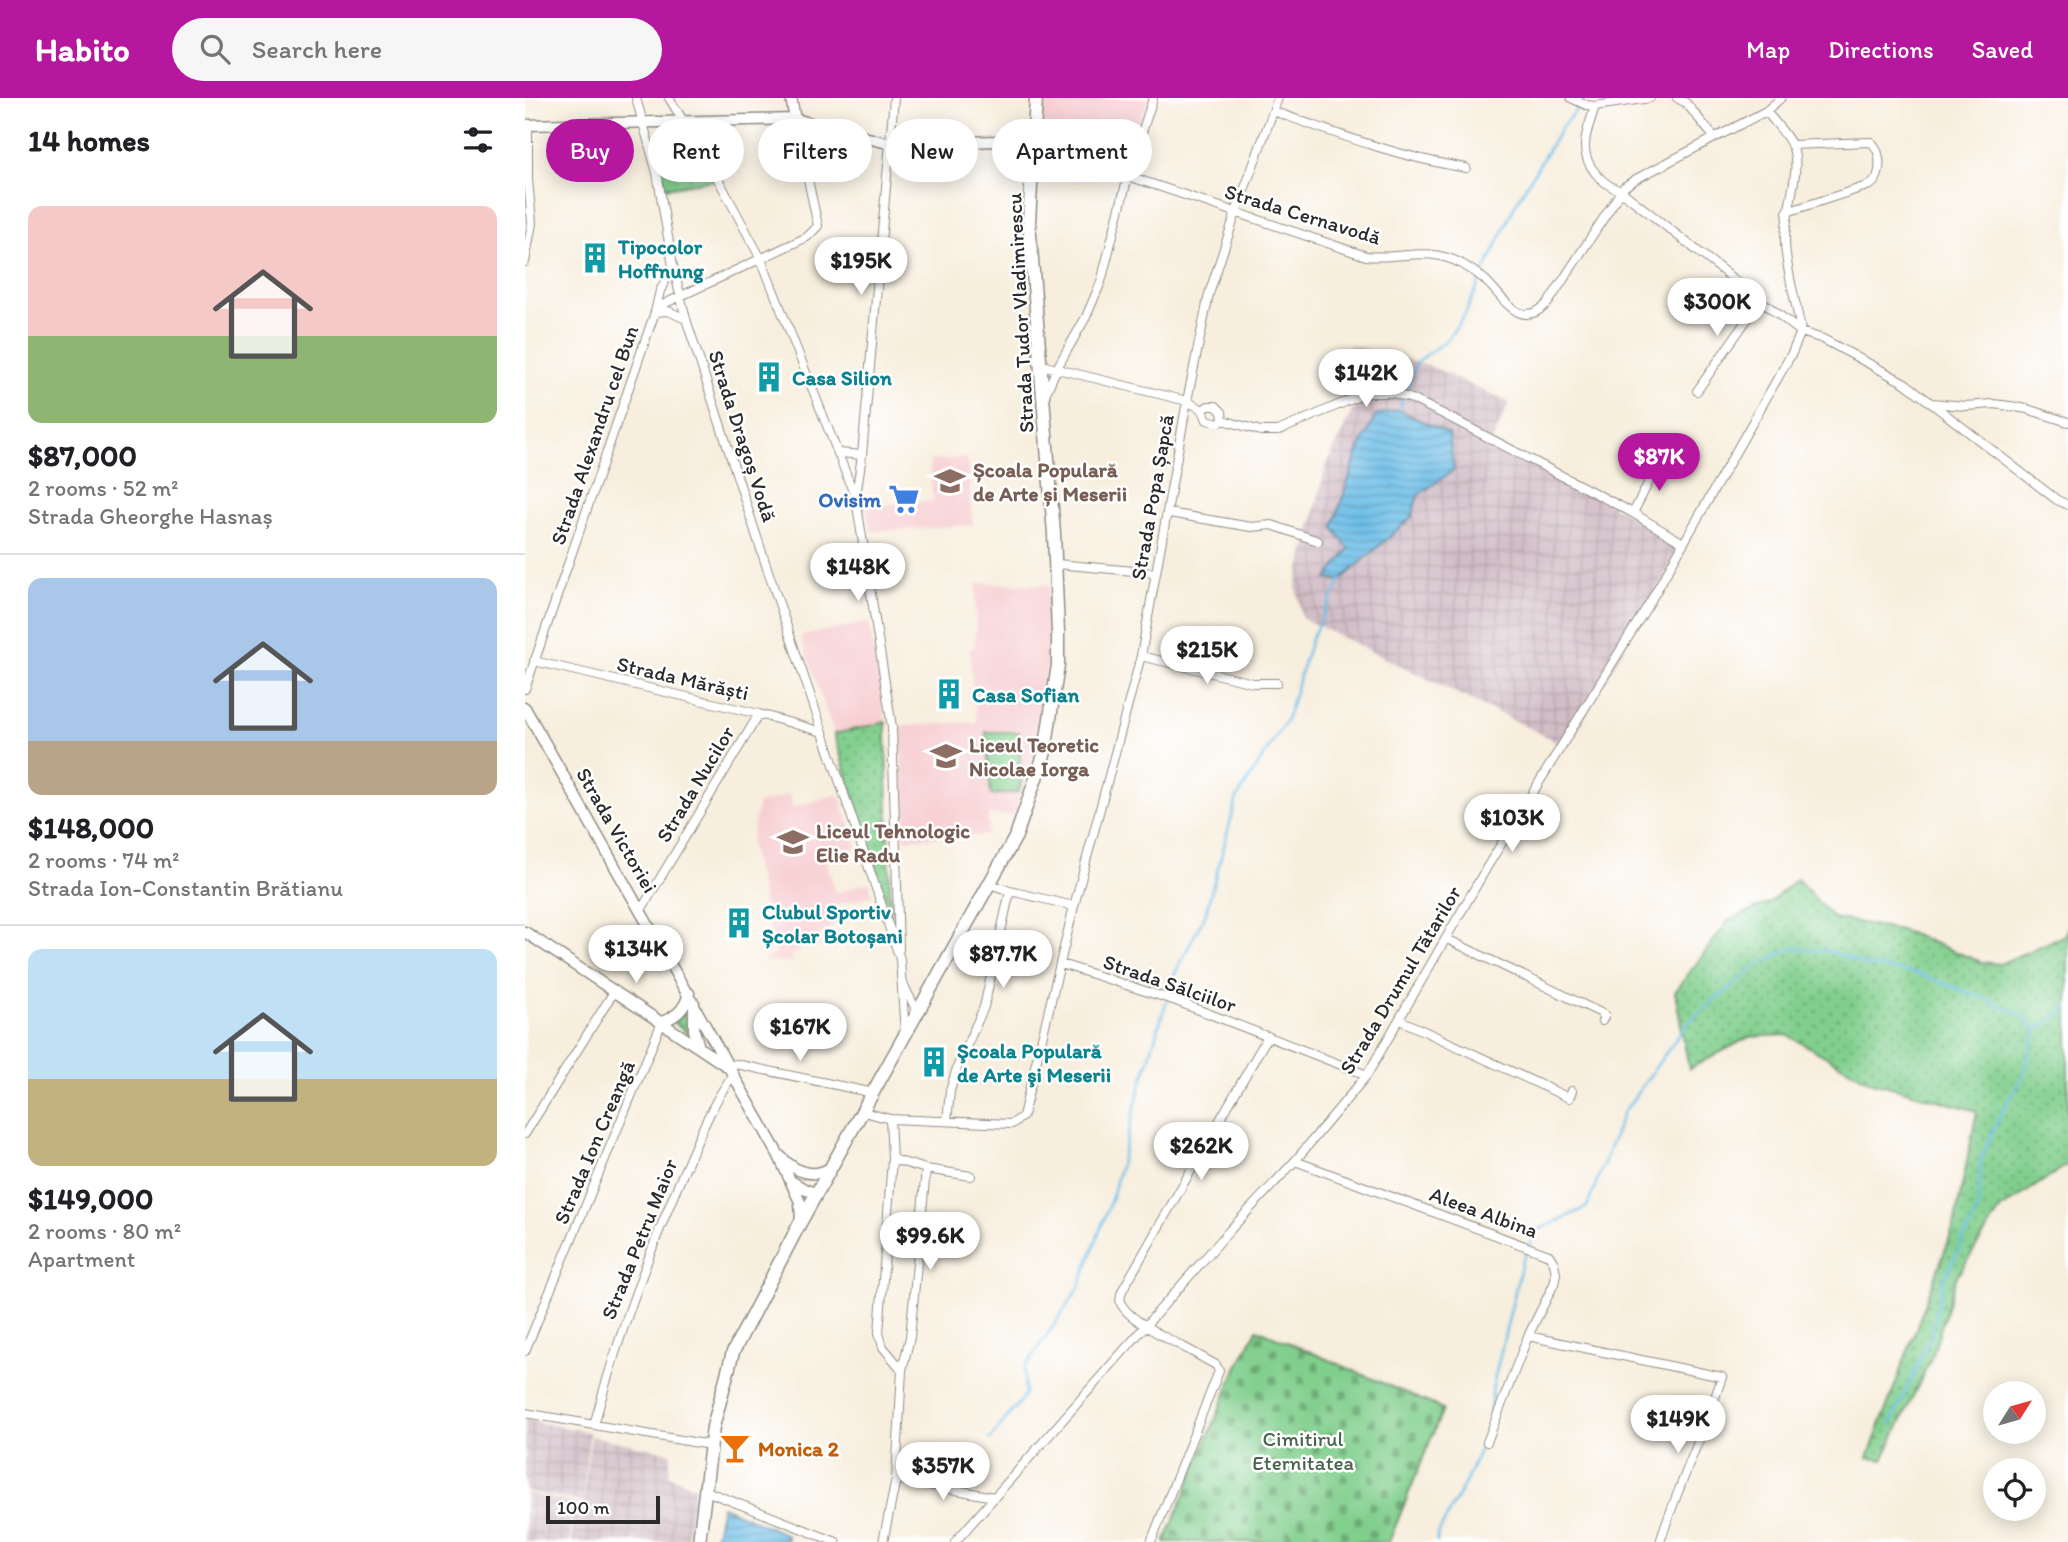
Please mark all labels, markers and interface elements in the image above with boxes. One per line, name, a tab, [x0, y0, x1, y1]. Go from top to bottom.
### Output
search box	[172, 18, 662, 81]
text: Habito	[35, 30, 130, 69]
icon: search	[196, 30, 234, 68]
text: Search here	[252, 33, 382, 65]
text: Map	[1746, 35, 1790, 64]
text: Directions	[1828, 35, 1934, 64]
text: Saved	[1972, 35, 2033, 64]
chip: Buy	[546, 119, 634, 182]
chip: Rent	[648, 119, 744, 182]
chip: Filters	[758, 119, 872, 182]
chip: New	[886, 119, 978, 182]
chip: Apartment	[992, 119, 1152, 182]
icon: filters	[459, 121, 497, 159]
text: 14 homes	[28, 122, 150, 159]
street label: Strada Cernavodă	[1222, 178, 1384, 250]
street label: Strada Tudor Vladimirescu	[1001, 192, 1039, 434]
place label: Tipocolor Hoffnung	[617, 234, 705, 284]
pin: $195K	[812, 238, 910, 297]
building icon: Tipocolor Hoffnung	[578, 241, 612, 275]
text: $195K	[830, 246, 892, 274]
icon: home	[200, 251, 326, 377]
pin: $300K	[1668, 278, 1766, 338]
text: $300K	[1683, 287, 1751, 315]
street label: Strada Alexandru cel Bun	[545, 322, 643, 548]
street label: Strada Dragoș Vodă	[703, 347, 783, 525]
pin: $142K	[1317, 350, 1415, 409]
text: $142K	[1335, 358, 1397, 386]
building icon: Casa Silion	[752, 360, 786, 394]
place label: Casa Silion	[792, 365, 892, 390]
street label: Strada Popa Șapcă	[1125, 412, 1179, 582]
pin: $87K	[1618, 434, 1700, 493]
text: $87,000	[28, 437, 137, 474]
text: $87K	[1634, 442, 1684, 470]
place label: Școala Populară de Arte și Meserii	[973, 457, 1127, 507]
school or university icon: Școala Populară de Arte și Meserii	[933, 464, 967, 498]
text: 2 rooms · 52 m²	[28, 474, 178, 502]
supermarket icon: Ovisim	[887, 482, 921, 516]
place label: Ovisim	[818, 487, 881, 512]
text: Strada Gheorghe Hasnaș	[28, 502, 273, 530]
pin: $148K	[809, 544, 907, 603]
text: $148K	[826, 552, 890, 580]
icon: home	[200, 623, 326, 749]
pin: $215K	[1158, 626, 1256, 686]
text: $215K	[1176, 635, 1238, 663]
street label: Strada Mărăști	[615, 651, 751, 705]
building icon: Casa Sofian	[932, 677, 966, 711]
place label: Casa Sofian	[972, 682, 1080, 707]
street label: Strada Nucilor	[651, 721, 740, 847]
place label: Liceul Teoretic Nicolae Iorga	[969, 732, 1099, 782]
school or university icon: Liceul Teoretic Nicolae Iorga	[929, 739, 963, 773]
street label: Strada Victoriei	[571, 763, 663, 897]
pin: $103K	[1463, 794, 1561, 854]
text: $103K	[1480, 803, 1544, 831]
text: $148,000	[28, 809, 154, 846]
place label: Liceul Tehnologic Elie Radu	[816, 818, 970, 867]
school or university icon: Liceul Tehnologic Elie Radu	[776, 825, 810, 859]
text: 2 rooms · 74 m²	[28, 846, 180, 874]
text: Strada Ion-Constantin Brătianu	[28, 874, 343, 902]
street label: Strada Drumul Tătarilor	[1334, 881, 1466, 1079]
place label: Clubul Sportiv Școlar Botoșani	[762, 899, 903, 949]
building icon: Clubul Sportiv Școlar Botoșani	[722, 906, 756, 940]
pin: $134K	[587, 926, 685, 985]
pin: $87.7K	[946, 930, 1060, 990]
text: $134K	[604, 934, 668, 962]
text: $87.7K	[969, 939, 1037, 967]
street label: Strada Sălciilor	[1100, 949, 1240, 1018]
icon: home	[200, 994, 326, 1120]
pin: $167K	[751, 1004, 849, 1063]
text: $167K	[770, 1012, 830, 1040]
place label: Şcoala Populară de Arte şi Meserii	[957, 1038, 1111, 1088]
building icon: Şcoala Populară de Arte şi Meserii	[917, 1045, 951, 1079]
street label: Strada Ion Creangă	[548, 1056, 640, 1228]
pin: $262K	[1152, 1122, 1250, 1182]
text: $262K	[1170, 1131, 1232, 1159]
street label: Strada Petru Maior	[595, 1154, 683, 1323]
text: $149,000	[28, 1180, 153, 1217]
street label: Aleea Albina	[1427, 1181, 1541, 1243]
pin: $99.6K	[873, 1212, 987, 1272]
text: 2 rooms · 80 m²	[28, 1217, 181, 1245]
text: $99.6K	[896, 1221, 964, 1249]
text: Apartment	[28, 1245, 135, 1273]
north arrow	[1983, 1381, 2046, 1444]
map controls	[1983, 1381, 2046, 1521]
pin: $149K	[1629, 1396, 1727, 1455]
text: $149K	[1647, 1404, 1709, 1432]
park label: Cimitirul Eternitatea	[1252, 1426, 1354, 1475]
bar icon: Monica 2	[718, 1431, 752, 1465]
place label: Monica 2	[758, 1436, 839, 1461]
pin: $357K	[894, 1442, 992, 1502]
text: $357K	[912, 1451, 974, 1479]
button: locate	[1983, 1458, 2046, 1521]
scale bar	[546, 1493, 660, 1525]
text: 100 m	[557, 1496, 609, 1519]

